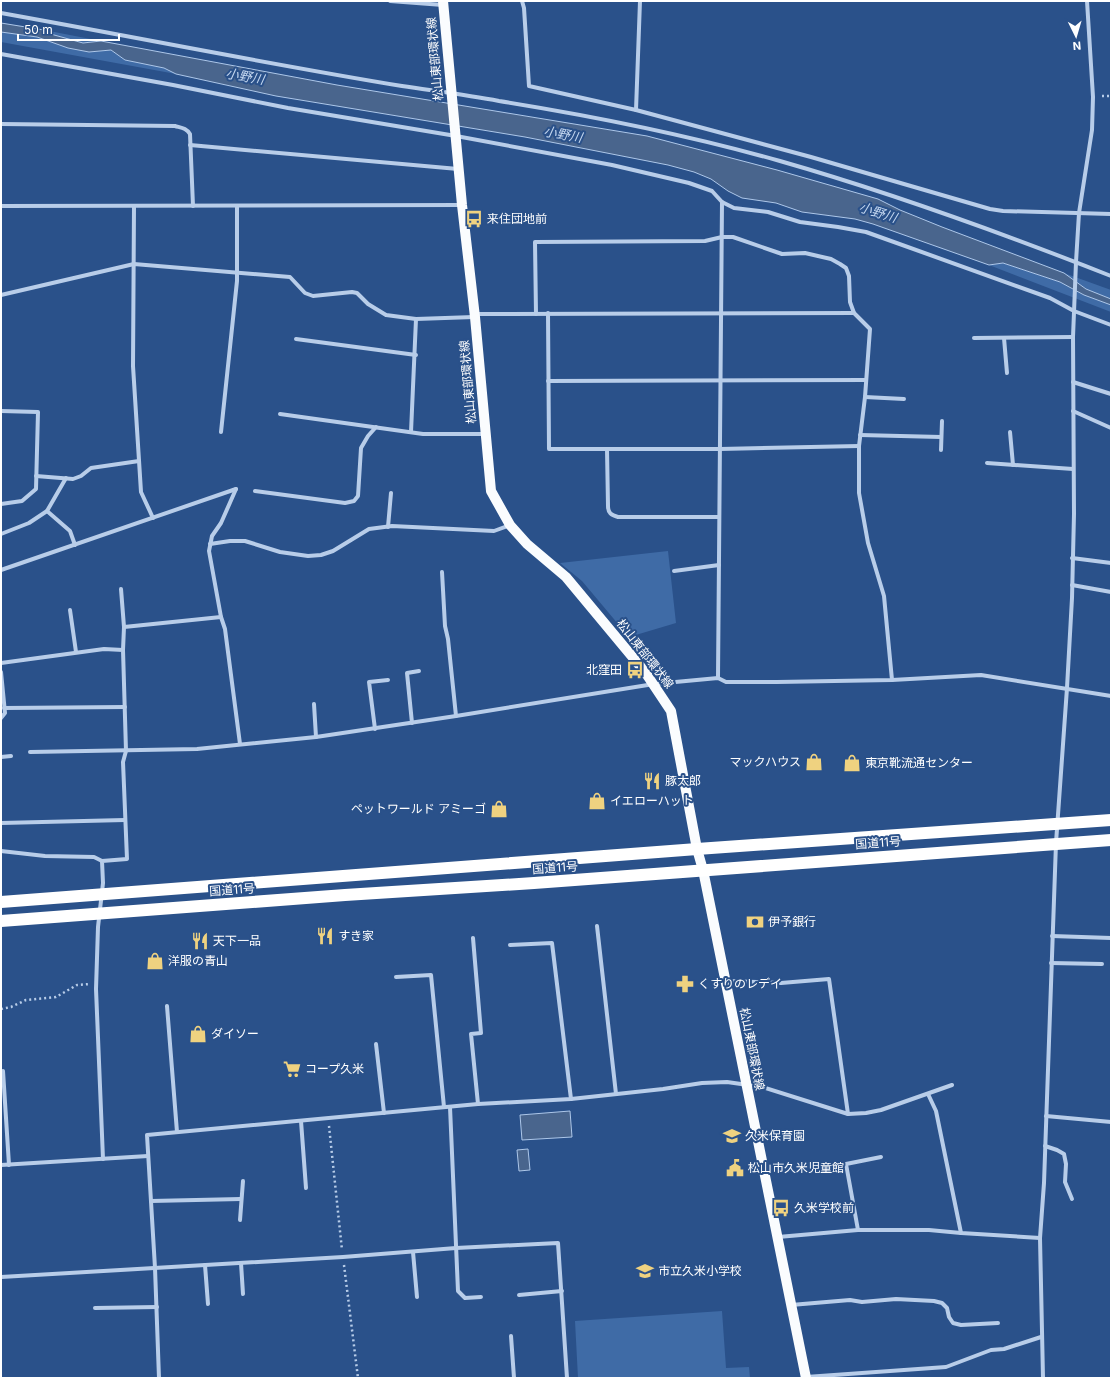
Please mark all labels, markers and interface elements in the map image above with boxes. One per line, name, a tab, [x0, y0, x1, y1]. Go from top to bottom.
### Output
scale bar	[18, 16, 119, 42]
north arrow	[1056, 16, 1096, 56]
street label: 松山東部環状線	[423, 17, 446, 102]
text: 50 m	[24, 22, 53, 37]
text: N	[1072, 39, 1082, 53]
water label: 小野川	[224, 65, 268, 88]
water label: 小野川	[542, 123, 586, 146]
water label: 小野川	[857, 199, 901, 226]
bus stop icon: 来住団地前	[464, 209, 484, 229]
place label: 来住団地前	[487, 211, 547, 226]
street label: 松山東部環状線	[456, 340, 479, 425]
street label: 松山東部環状線	[614, 616, 677, 691]
bus stop icon: 北窪田	[625, 660, 645, 680]
place label: 北窪田	[586, 662, 622, 677]
shop icon: マックハウス	[804, 752, 824, 772]
shop icon: 東京靴流通センター	[842, 753, 862, 773]
place label: マックハウス	[730, 754, 801, 769]
place label: 東京靴流通センター	[865, 755, 973, 770]
restaurant icon: 豚太郎	[642, 771, 662, 791]
place label: 豚太郎	[665, 773, 701, 788]
shop icon: イエローハット	[587, 791, 607, 811]
place label: イエローハット	[610, 793, 694, 808]
shop icon: ペットワールド アミーゴ	[489, 799, 509, 819]
place label: ペットワールド アミーゴ	[351, 801, 486, 816]
street label: 国道11号	[855, 833, 901, 852]
street label: 国道11号	[532, 858, 578, 877]
street label: 国道11号	[209, 880, 255, 899]
bank icon: 伊予銀行	[745, 912, 765, 932]
place label: 伊予銀行	[768, 914, 816, 929]
restaurant icon: すき家	[315, 926, 335, 946]
place label: すき家	[338, 928, 374, 943]
restaurant icon: 天下一品	[190, 931, 210, 951]
place label: 天下一品	[213, 933, 261, 948]
shop icon: 洋服の青山	[145, 951, 165, 971]
place label: 洋服の青山	[168, 953, 228, 968]
pharmacy icon: くすりのレデイ	[675, 974, 695, 994]
place label: くすりのレデイ	[698, 976, 782, 991]
street label: 松山東部環状線	[737, 1006, 768, 1092]
shop icon: ダイソー	[188, 1024, 208, 1044]
place label: ダイソー	[211, 1026, 259, 1041]
supermarket icon: コープ久米	[282, 1059, 302, 1079]
place label: コープ久米	[305, 1061, 364, 1076]
school or university icon: 久米保育園	[722, 1126, 742, 1146]
place label: 久米保育園	[745, 1128, 805, 1143]
public building icon: 松山市久米児童館	[725, 1158, 745, 1178]
place label: 松山市久米児童館	[748, 1160, 844, 1175]
bus stop icon: 久米学校前	[771, 1198, 791, 1218]
place label: 久米学校前	[794, 1200, 854, 1215]
school or university icon: 市立久米小学校	[635, 1261, 655, 1281]
place label: 市立久米小学校	[658, 1263, 742, 1278]

